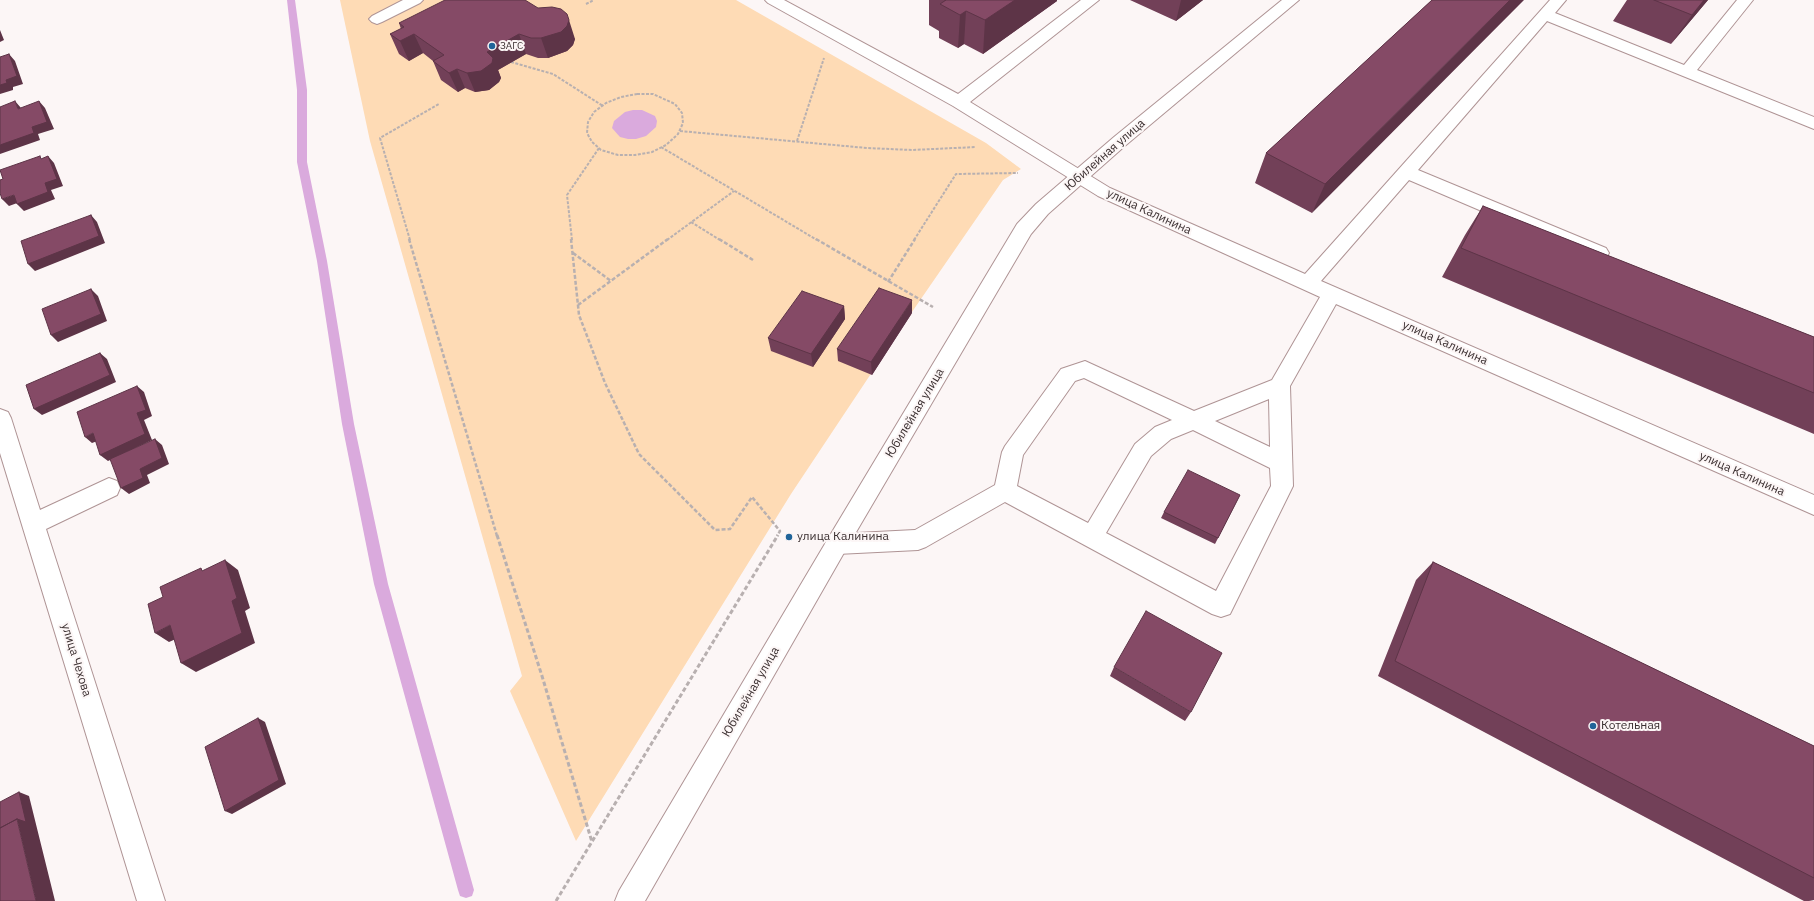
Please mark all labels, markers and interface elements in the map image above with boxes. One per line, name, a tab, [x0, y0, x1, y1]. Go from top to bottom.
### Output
place label: ЗАГС	[500, 40, 523, 52]
marker: ЗАГС	[487, 41, 497, 51]
street label: Юбилейная улица	[1062, 116, 1148, 194]
street label: улица Калинина	[1104, 186, 1194, 238]
street label: улица Калинина	[1400, 318, 1490, 368]
street label: Юбилейная улица	[883, 366, 947, 460]
street label: улица Калинина	[1697, 449, 1787, 499]
place label: улица Калинина	[797, 530, 889, 544]
marker: улица Калинина	[784, 532, 794, 542]
street label: улица Чехова	[58, 622, 94, 698]
street label: Юбилейная улица	[719, 644, 783, 740]
place label: Котельная	[1601, 719, 1660, 733]
marker: Котельная	[1588, 721, 1598, 731]

